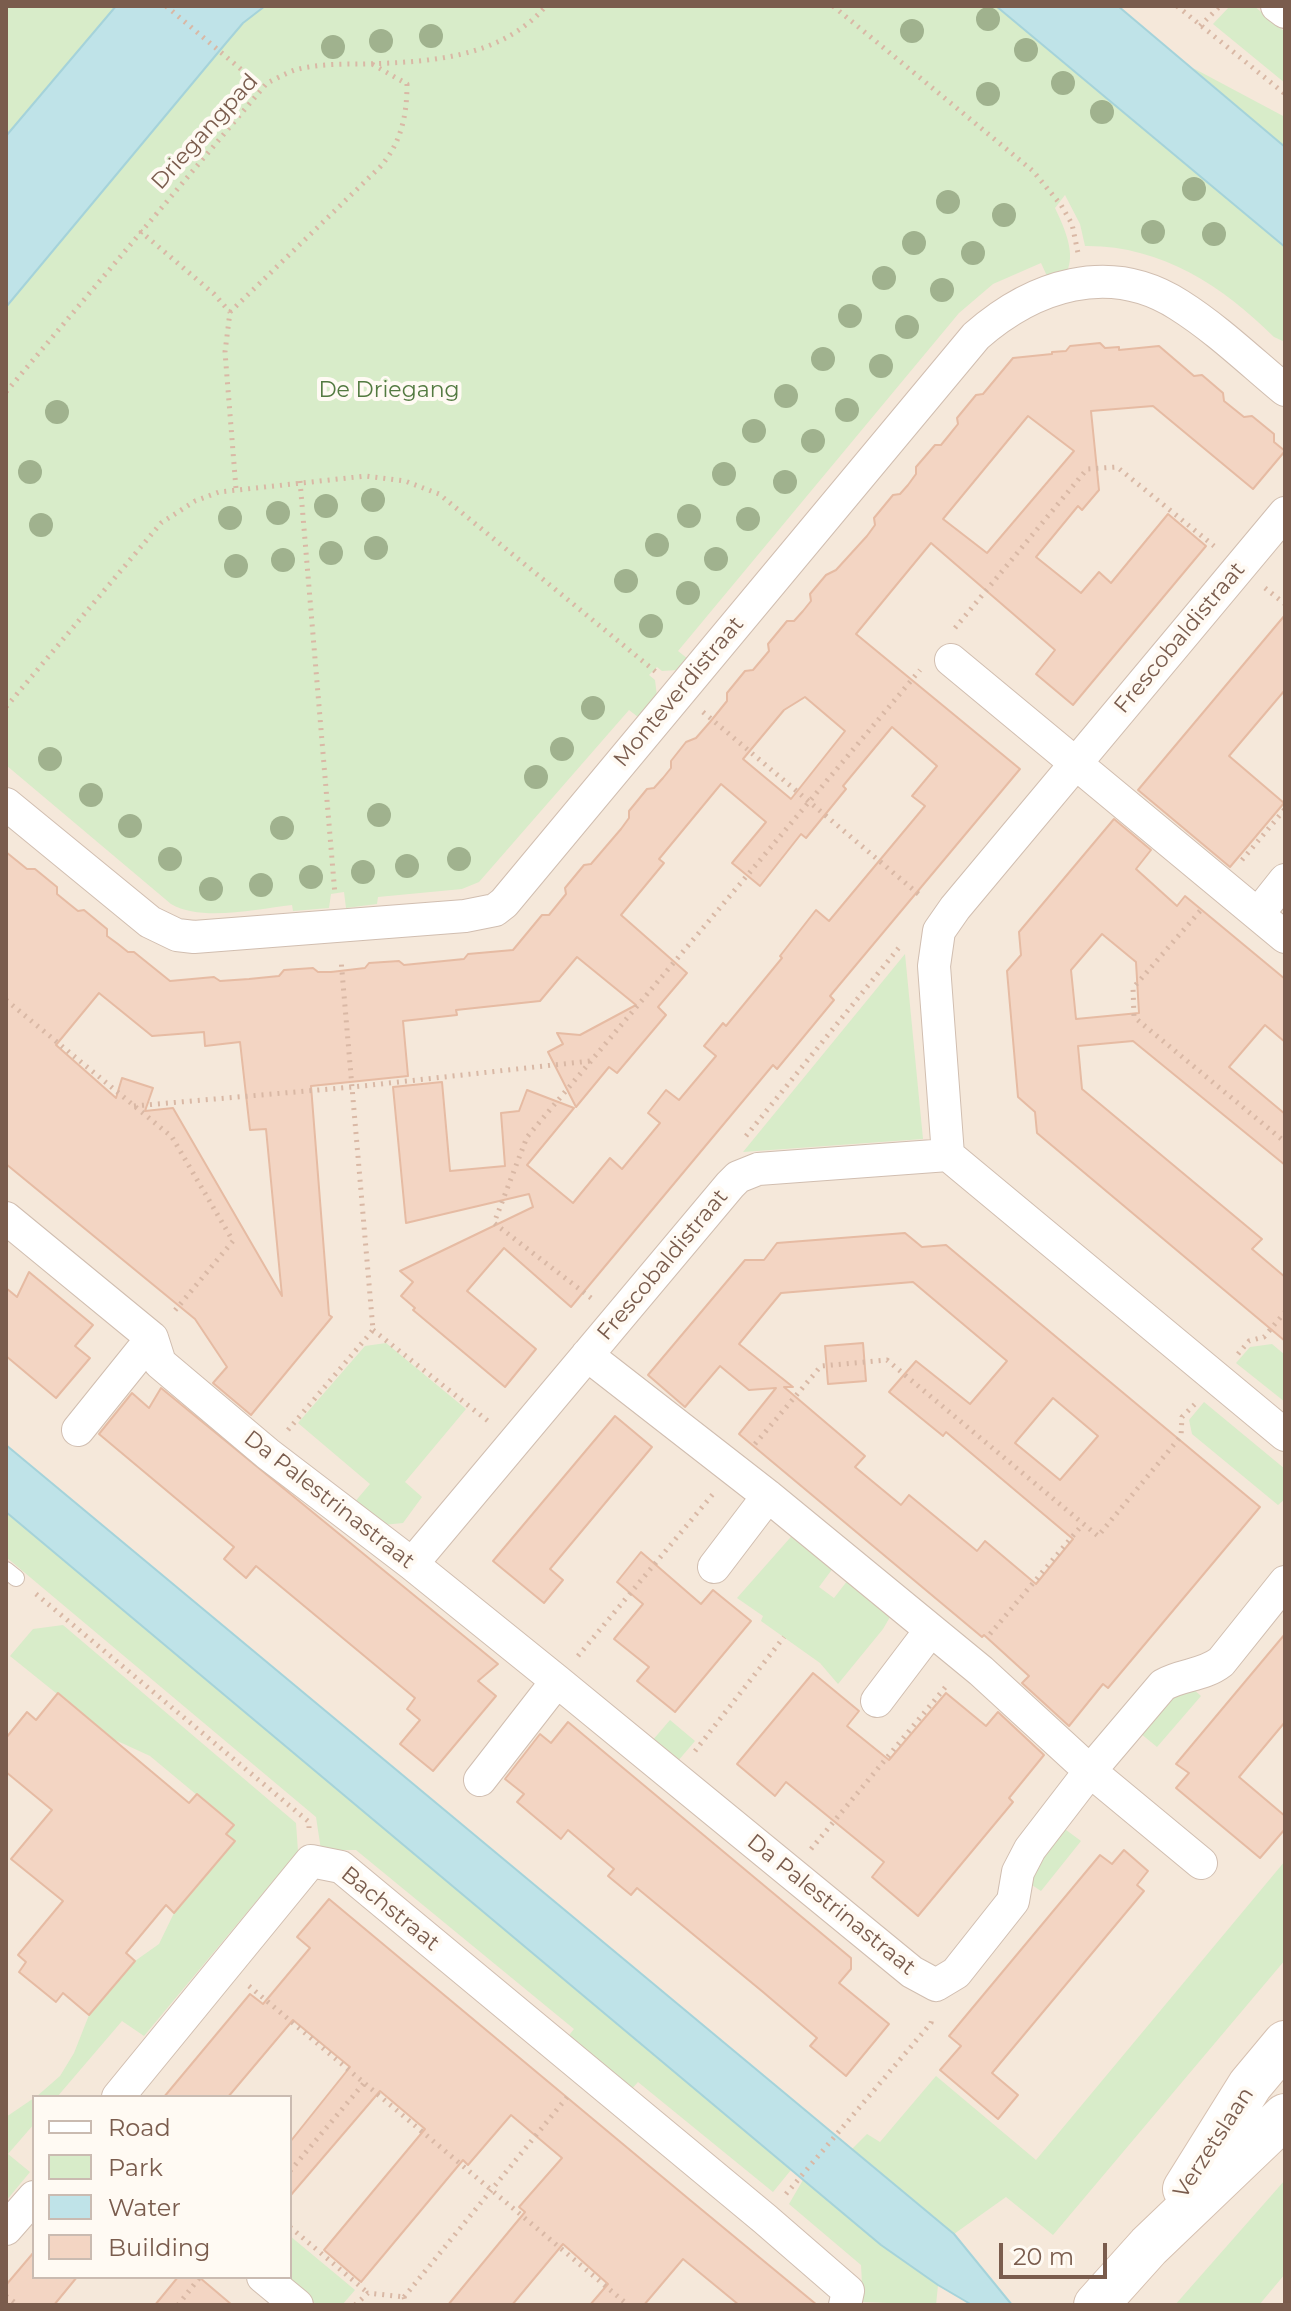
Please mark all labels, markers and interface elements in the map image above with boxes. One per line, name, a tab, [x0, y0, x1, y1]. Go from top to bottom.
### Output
street label: Driegangpad	[146, 69, 264, 195]
park label: De Driegang	[318, 378, 460, 404]
street label: Frescobaldistraat	[1109, 557, 1251, 719]
street label: Monteverdistraat	[608, 612, 750, 772]
street label: Frescobaldistraat	[592, 1184, 734, 1346]
street label: Da Palestrinastraat	[238, 1425, 420, 1575]
street label: Da Palestrinastraat	[741, 1829, 921, 1981]
street label: Bachstraat	[335, 1861, 445, 1957]
street label: Verzetslaan	[1168, 2083, 1260, 2203]
legend	[32, 2095, 292, 2279]
text: Road	[108, 2113, 171, 2142]
text: Park	[108, 2153, 163, 2182]
text: Water	[108, 2193, 181, 2222]
scale bar	[1003, 2227, 1111, 2277]
text: Building	[108, 2233, 211, 2262]
text: 20 m	[1013, 2242, 1074, 2271]

